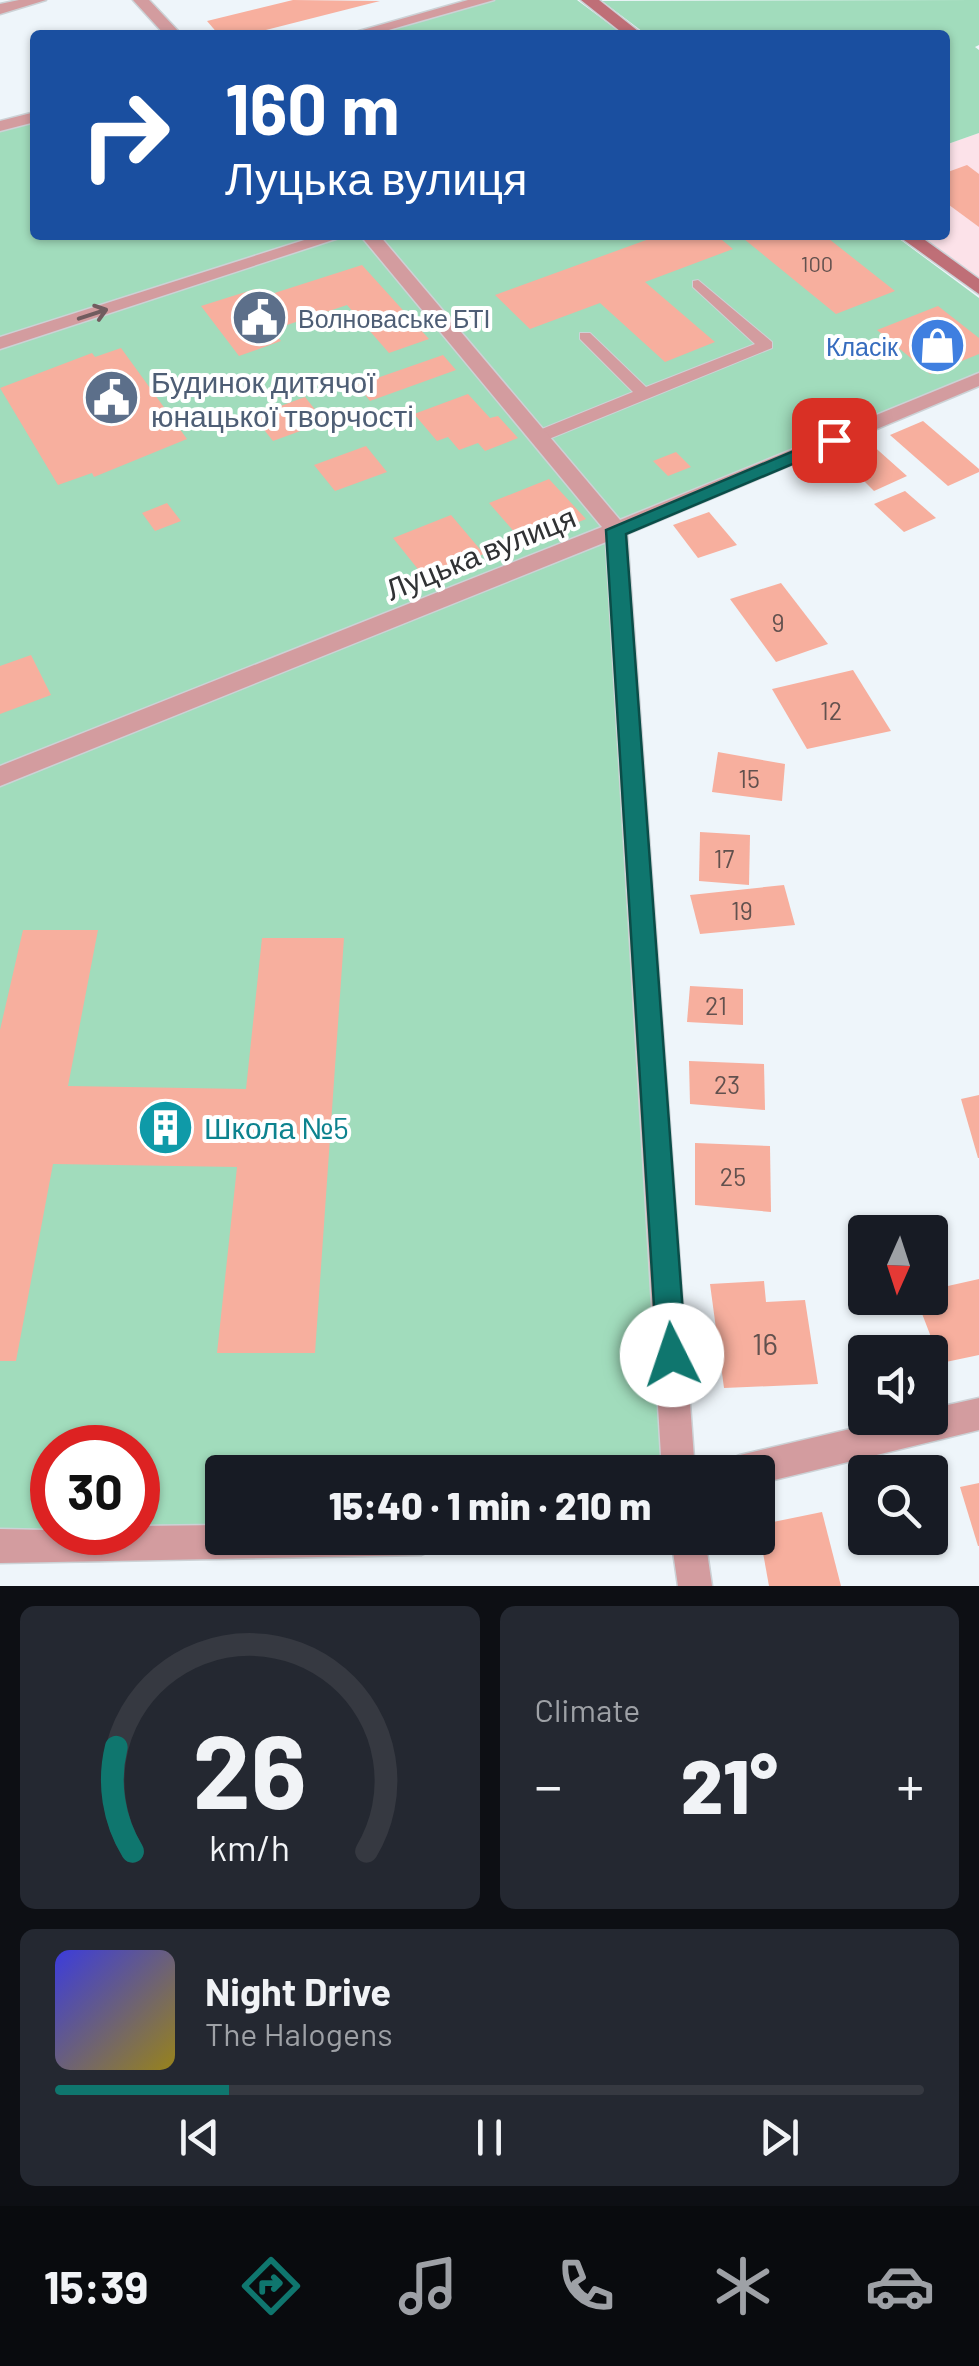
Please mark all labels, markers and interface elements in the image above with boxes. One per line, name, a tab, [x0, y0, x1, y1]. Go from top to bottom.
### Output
text: 160 m	[225, 65, 400, 149]
icon: right	[60, 70, 190, 200]
text: Луцька вулиця	[225, 150, 527, 204]
house number: 100	[801, 250, 833, 276]
public building icon: Волноваське БТІ	[229, 288, 289, 348]
one-way arrow	[77, 303, 108, 321]
place label: Волноваське БТІ	[298, 303, 490, 333]
shop icon: Класік	[907, 316, 967, 376]
place label: Класік	[826, 331, 899, 361]
place label: Будинок дитячої юнацької творчості	[151, 363, 414, 433]
public building icon: Будинок дитячої юнацької творчості	[82, 368, 142, 428]
pin	[792, 398, 877, 483]
icon: arrive	[807, 413, 862, 468]
street label: Луцька вулиця	[380, 498, 580, 606]
house number: 9	[771, 607, 785, 637]
house number: 12	[820, 695, 842, 725]
house number: 15	[738, 763, 760, 793]
house number: 17	[714, 843, 734, 873]
house number: 19	[731, 895, 753, 925]
house number: 21	[705, 990, 727, 1020]
house number: 23	[714, 1069, 740, 1099]
building icon: Школа №5	[135, 1097, 195, 1157]
place label: Школа №5	[204, 1109, 349, 1145]
house number: 25	[720, 1161, 746, 1191]
north arrow	[848, 1215, 948, 1315]
map controls	[848, 1215, 948, 1555]
position arrow	[620, 1303, 724, 1407]
house number: 16	[752, 1325, 778, 1361]
button: sound	[848, 1335, 948, 1435]
speed limit sign: 30	[30, 1425, 160, 1555]
button: search	[848, 1455, 948, 1555]
text: 15:40 · 1 min · 210 m	[329, 1482, 651, 1528]
text: Climate	[535, 1690, 640, 1728]
text: 26	[193, 1705, 307, 1830]
text: 21°	[681, 1739, 778, 1829]
text: −	[535, 1751, 562, 1817]
text: +	[896, 1751, 924, 1817]
text: km/h	[209, 1825, 290, 1868]
text: Night Drive	[205, 1968, 391, 2014]
text: The Halogens	[205, 2014, 393, 2052]
icon: previous	[172, 2110, 227, 2165]
icon: pause	[462, 2110, 517, 2165]
icon: next	[752, 2110, 807, 2165]
icon: directions	[236, 2251, 306, 2321]
icon: music	[393, 2251, 463, 2321]
icon: phone	[551, 2251, 621, 2321]
icon: climate	[708, 2251, 778, 2321]
icon: car	[865, 2251, 935, 2321]
text: 15:39	[44, 2259, 148, 2313]

